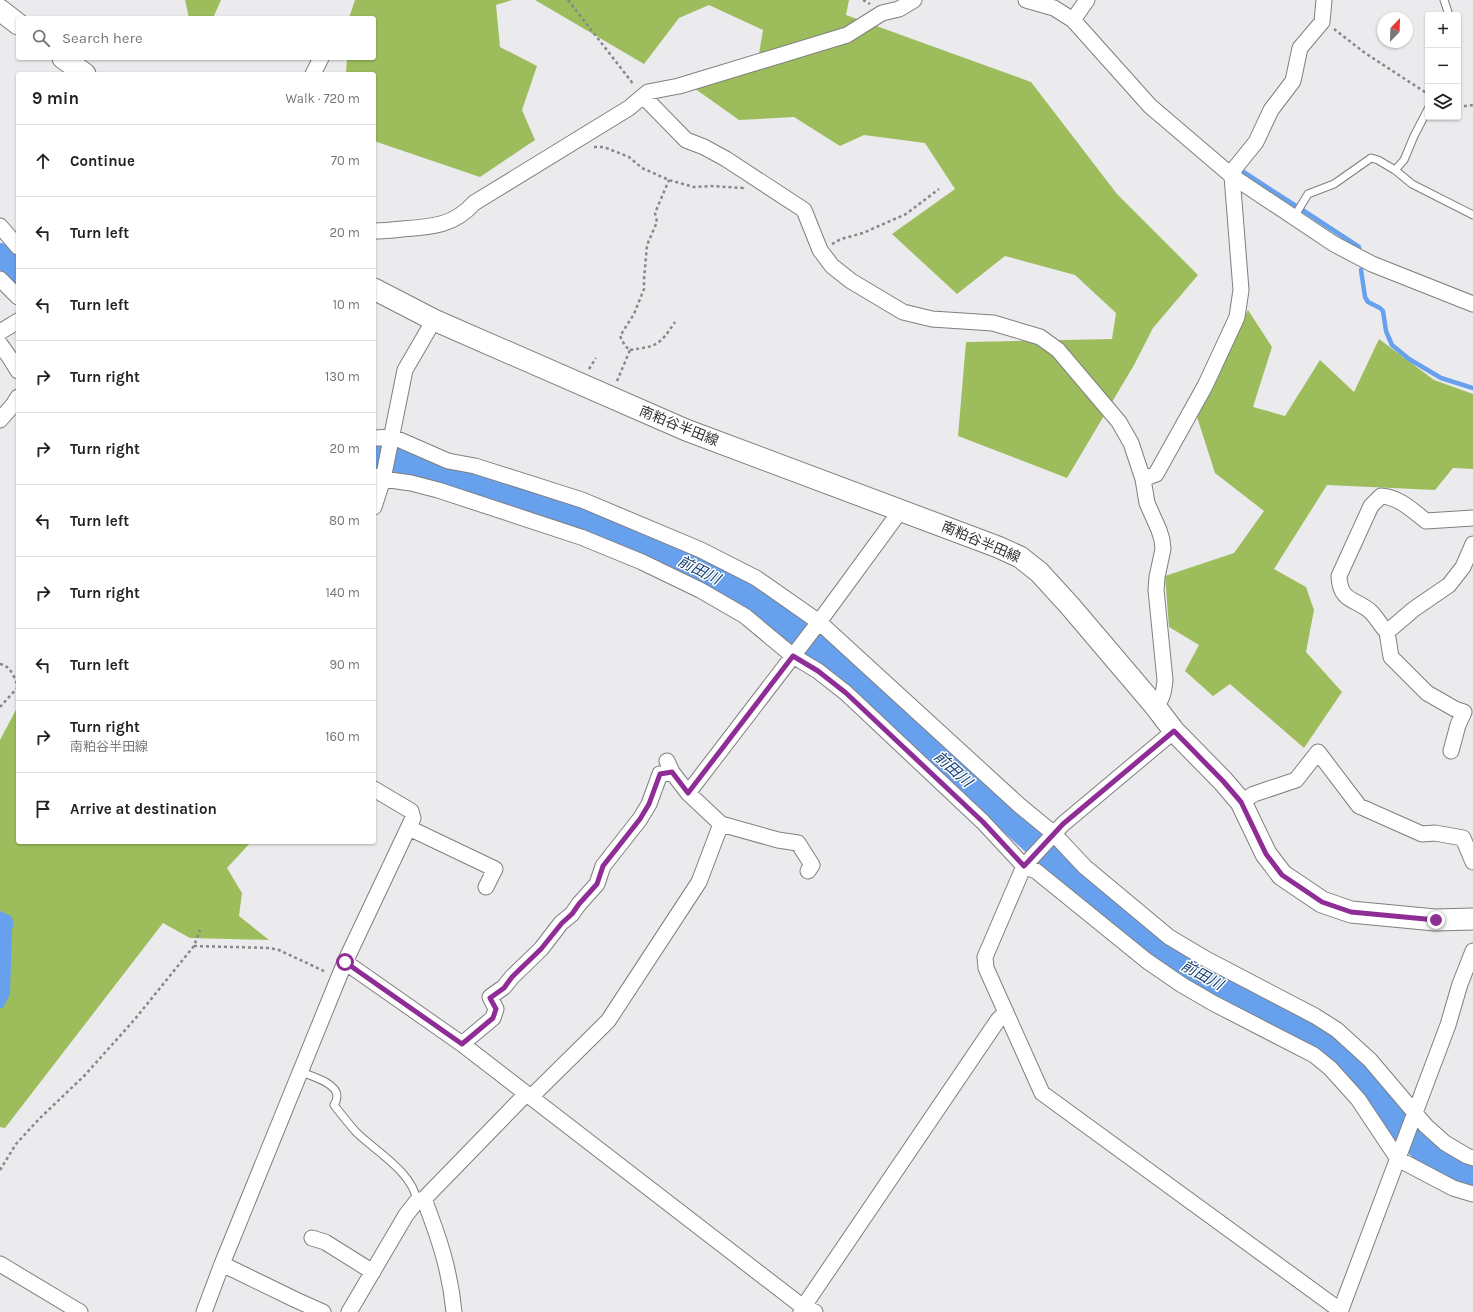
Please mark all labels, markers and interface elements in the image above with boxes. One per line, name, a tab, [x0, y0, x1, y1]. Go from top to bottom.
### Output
north arrow	[1377, 12, 1413, 48]
map controls	[1425, 12, 1461, 120]
button: +	[1425, 12, 1461, 48]
search box	[16, 16, 376, 60]
icon: search	[30, 27, 52, 49]
text: Search here	[62, 29, 143, 47]
button: −	[1425, 48, 1461, 84]
button: layers	[1425, 84, 1461, 120]
text: 9 min	[32, 88, 79, 108]
text: Walk · 720 m	[286, 91, 360, 106]
icon: ahead	[32, 150, 54, 172]
text: Continue	[70, 152, 135, 170]
text: 70 m	[331, 153, 360, 168]
icon: left	[32, 222, 54, 244]
text: Turn left	[70, 224, 129, 242]
text: 20 m	[330, 225, 360, 240]
icon: left	[32, 294, 54, 316]
text: Turn left	[70, 296, 129, 314]
text: 10 m	[333, 297, 360, 312]
icon: right	[32, 366, 54, 388]
text: Turn right	[70, 368, 140, 386]
text: 130 m	[325, 369, 360, 384]
street label: 南粕谷半田線	[637, 402, 721, 450]
icon: right	[32, 438, 54, 460]
text: Turn right	[70, 440, 140, 458]
text: 20 m	[330, 441, 360, 456]
icon: left	[32, 510, 54, 532]
text: Turn left	[70, 512, 129, 530]
text: 80 m	[329, 513, 360, 528]
street label: 南粕谷半田線	[939, 518, 1023, 566]
water label: 前田川	[675, 552, 725, 589]
icon: right	[32, 582, 54, 604]
text: Turn right	[70, 584, 140, 602]
text: 140 m	[325, 585, 360, 600]
icon: left	[32, 654, 54, 676]
text: Turn left	[70, 656, 129, 674]
text: 90 m	[329, 657, 360, 672]
text: Turn right	[70, 718, 140, 736]
icon: right	[32, 726, 54, 748]
text: 160 m	[325, 729, 360, 744]
text: 南粕谷半田線	[70, 739, 148, 754]
water label: 前田川	[930, 747, 977, 792]
icon: arrive	[32, 798, 54, 820]
text: Arrive at destination	[70, 800, 217, 818]
route end	[1427, 911, 1445, 929]
route start	[336, 953, 354, 971]
water label: 前田川	[1178, 956, 1228, 995]

